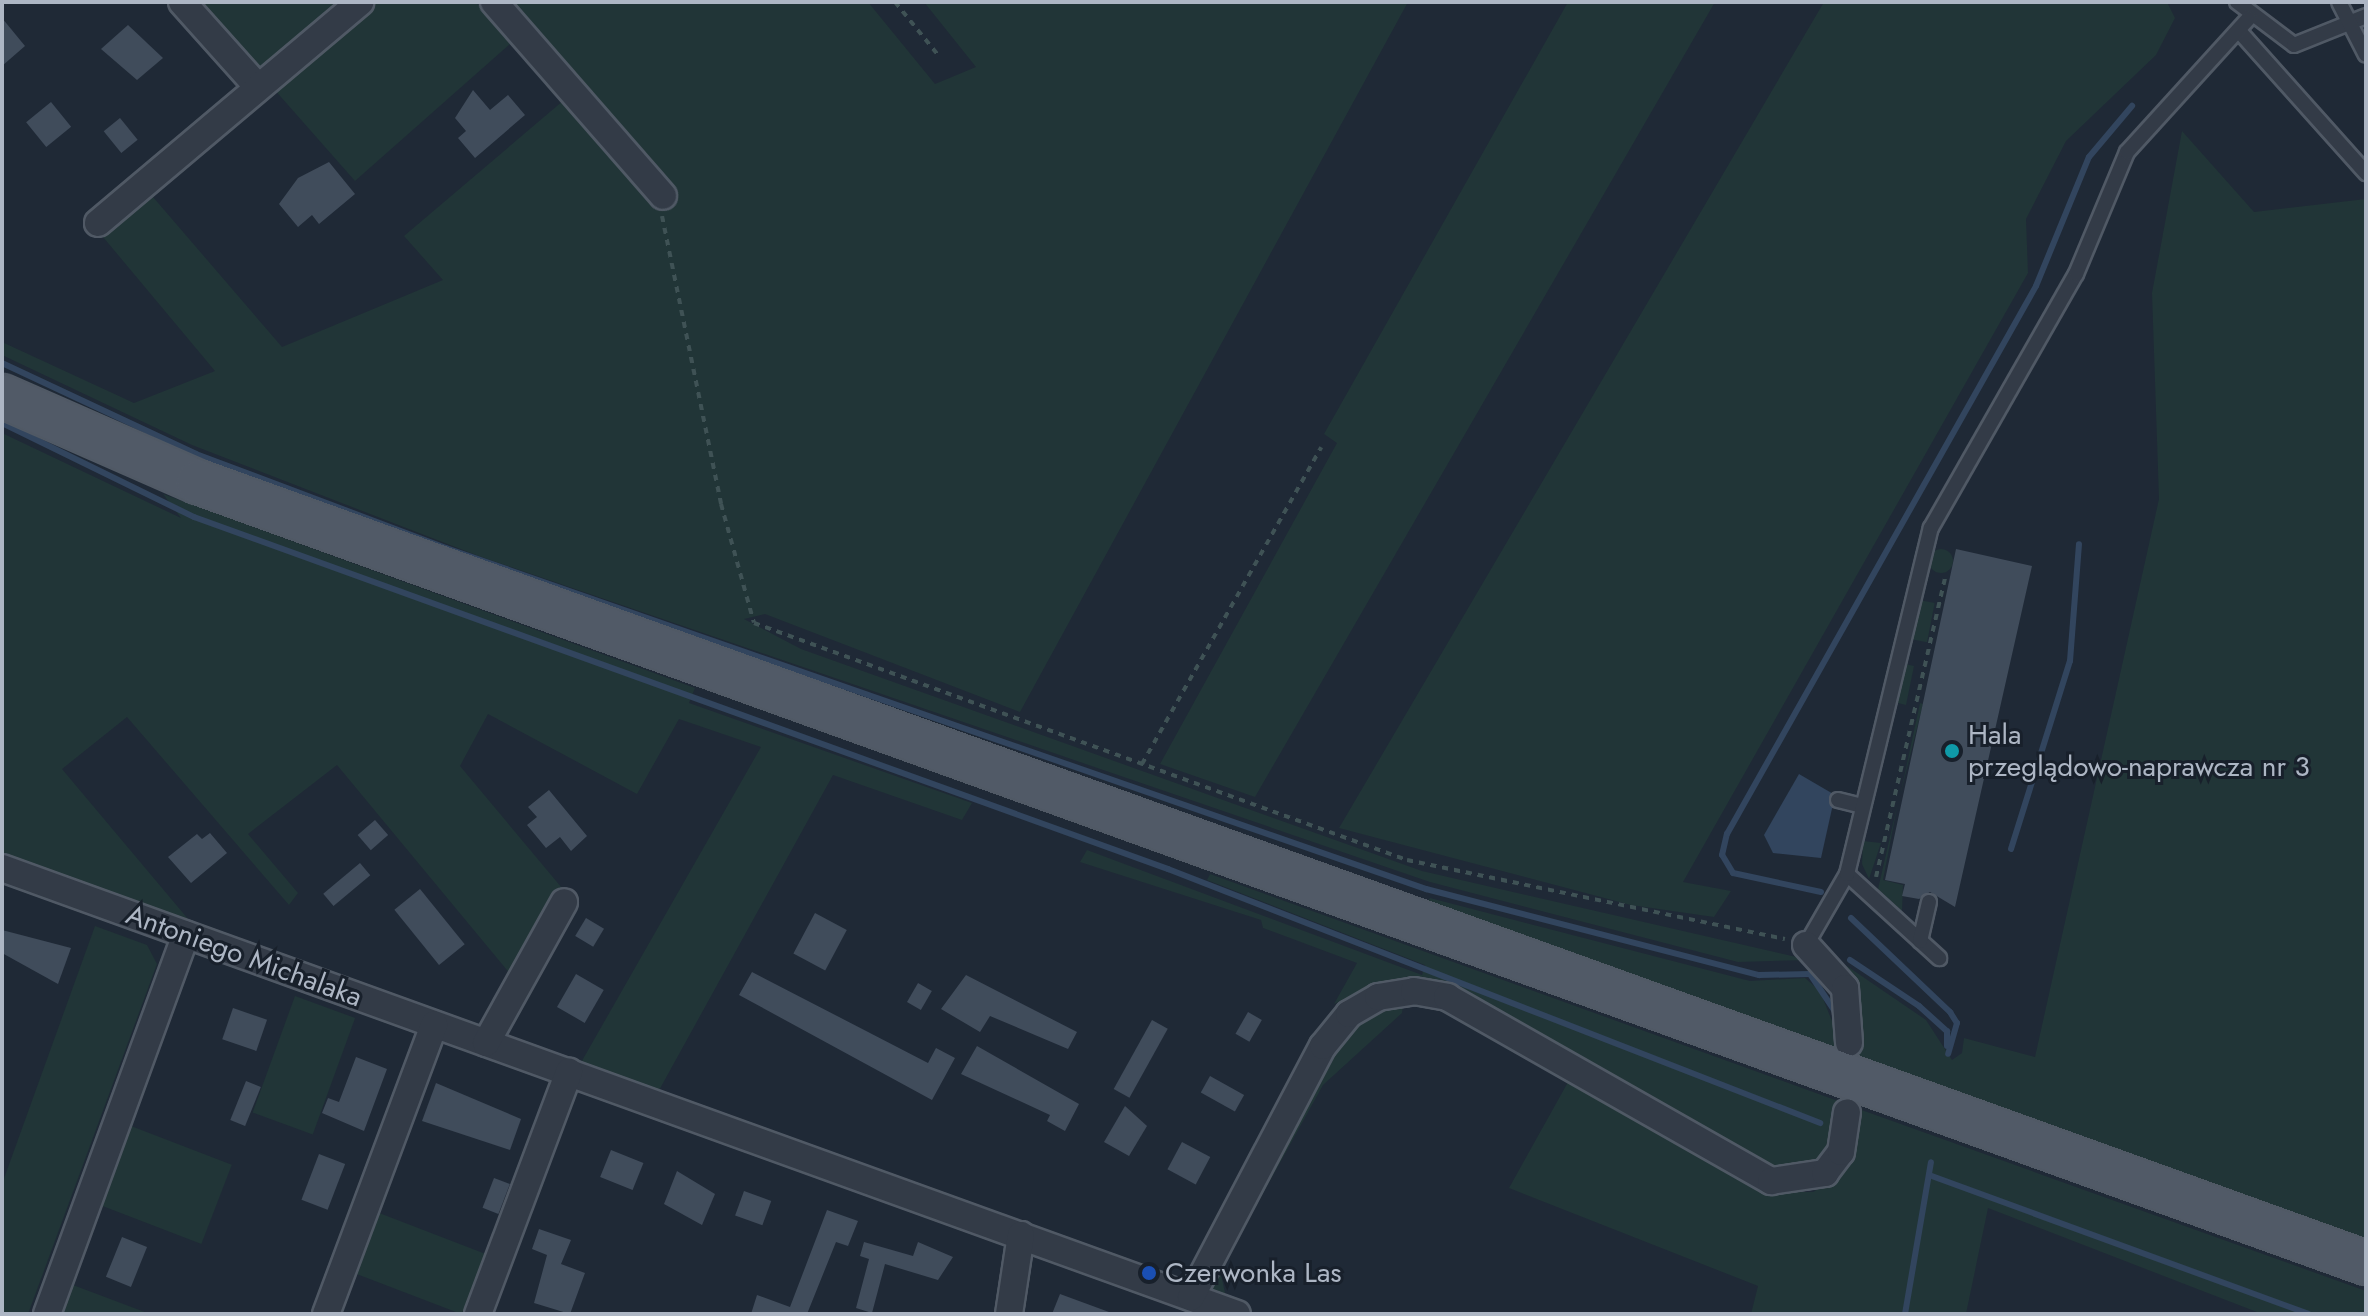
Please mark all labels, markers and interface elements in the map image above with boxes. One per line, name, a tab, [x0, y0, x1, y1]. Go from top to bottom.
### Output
place label: Hala przeglądowo-naprawcza nr 3	[1968, 718, 2310, 784]
marker: Hala przeglądowo-naprawcza nr 3	[1943, 742, 1961, 760]
street label: Antoniego Michalaka	[122, 898, 366, 1014]
place label: Czerwonka Las	[1165, 1256, 1342, 1290]
marker: Czerwonka Las	[1140, 1264, 1158, 1282]

